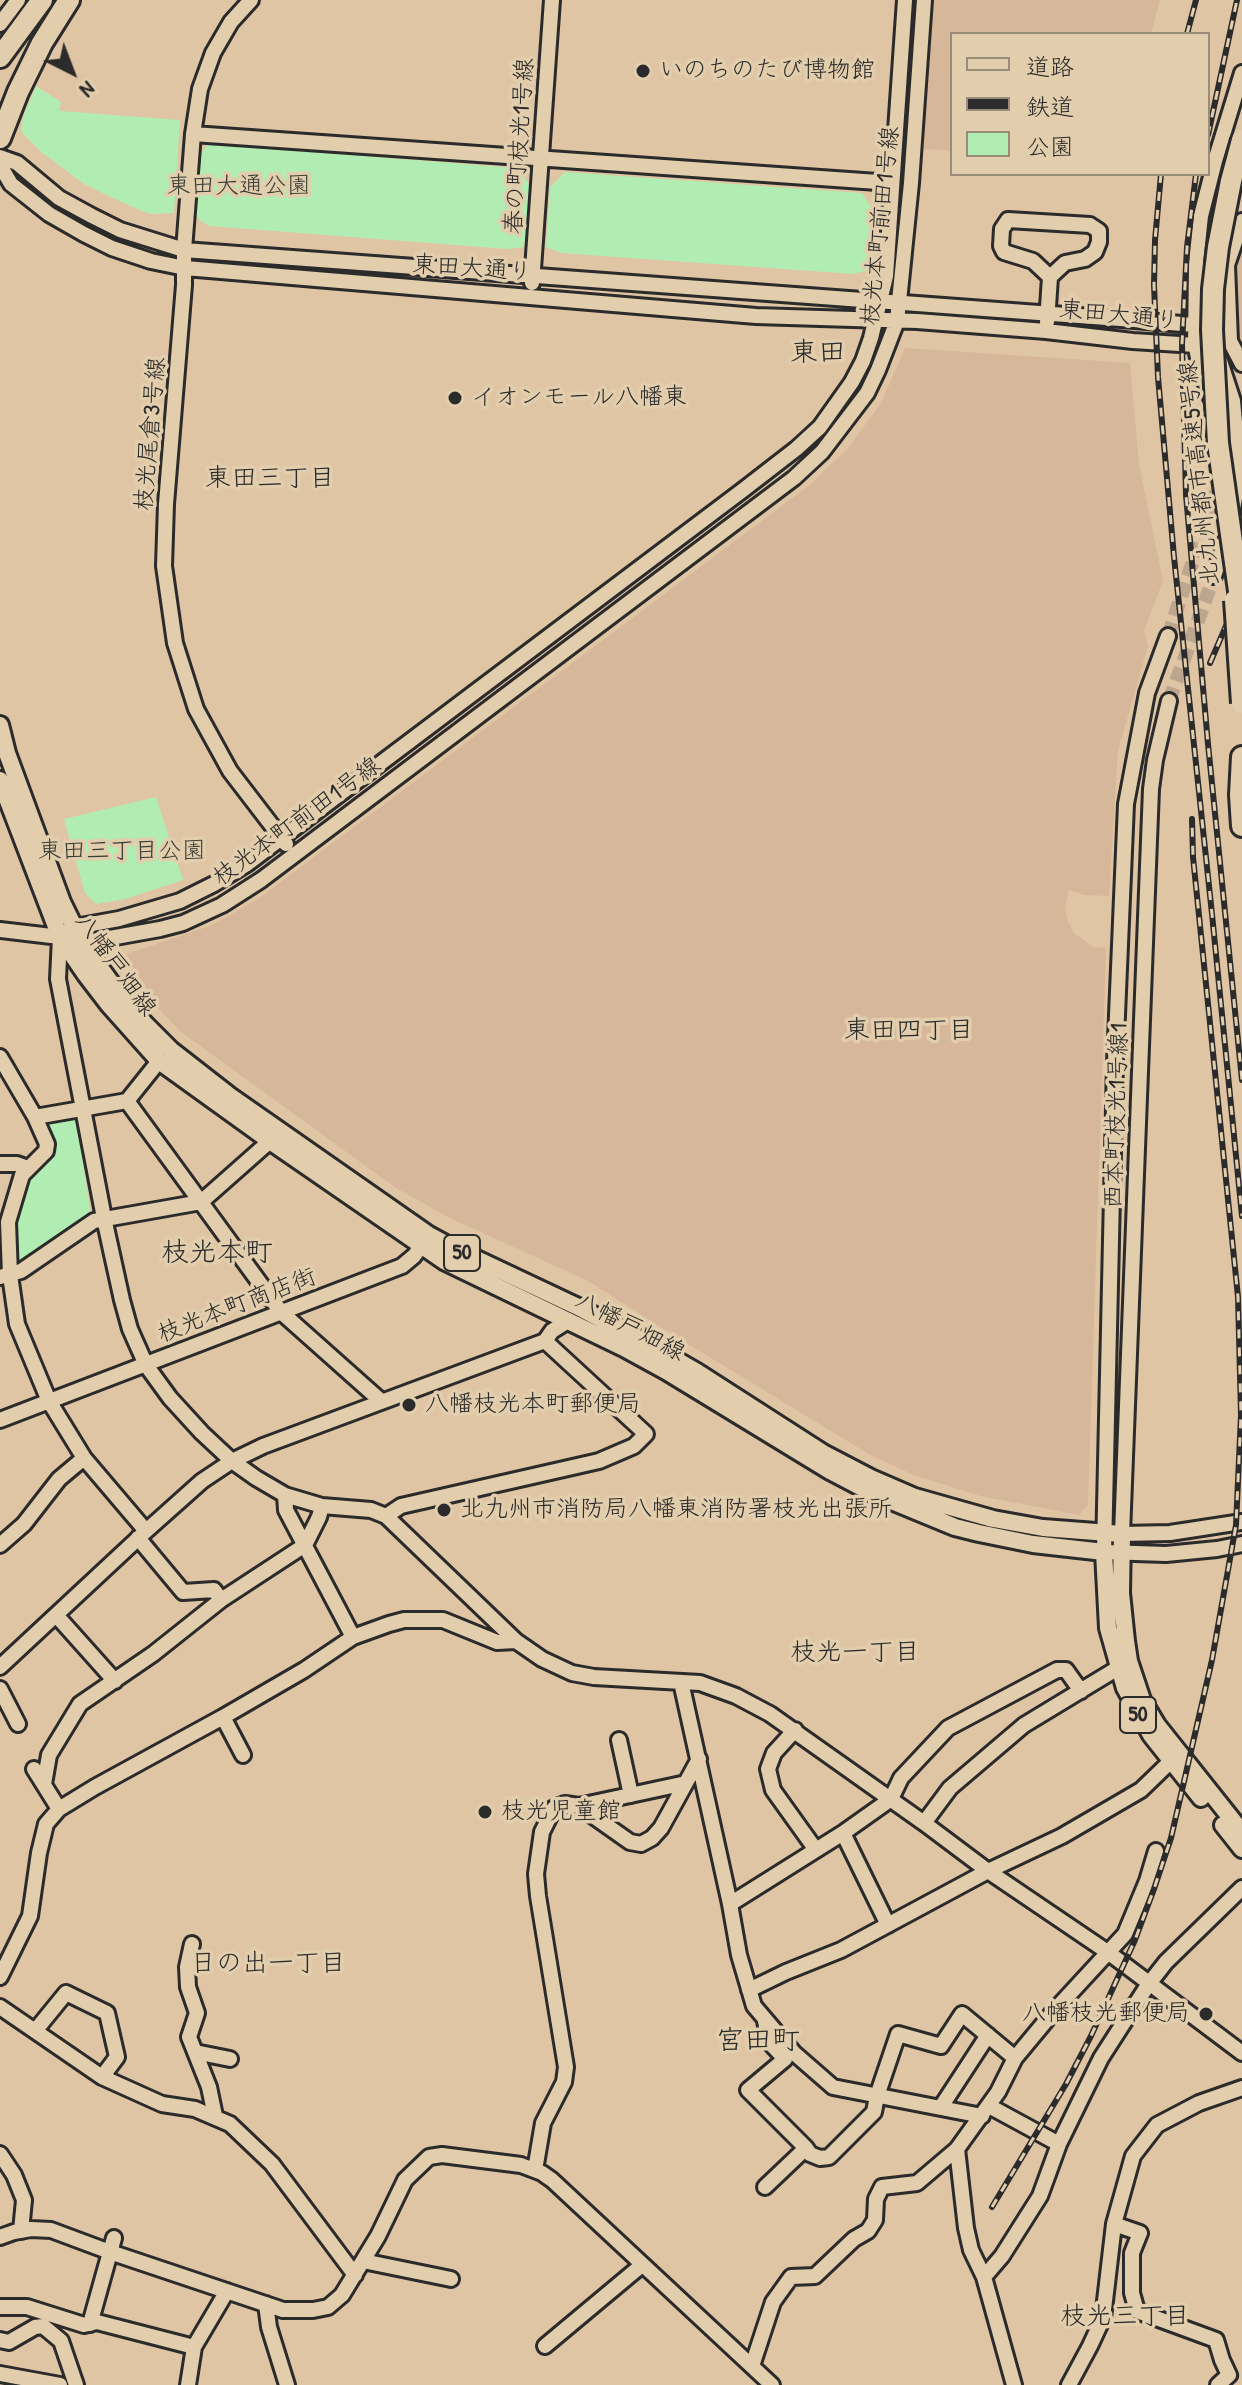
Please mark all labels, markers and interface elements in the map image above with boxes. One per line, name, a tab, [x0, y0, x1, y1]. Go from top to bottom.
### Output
north arrow	[32, 32, 112, 112]
legend	[950, 32, 1210, 176]
text: 道路	[1026, 50, 1074, 82]
street label: 春の町枝光1号線	[499, 57, 541, 235]
place label: いのちのたび博物館	[659, 57, 875, 85]
marker: いのちのたび博物館	[634, 62, 652, 80]
text: N	[74, 75, 102, 105]
text: 鉄道	[1026, 90, 1074, 122]
street label: 枝光本町前田1号線	[856, 125, 906, 327]
text: 公園	[1026, 130, 1074, 162]
park label: 東田大通公園	[167, 173, 311, 201]
street label: 東田大通り	[411, 250, 533, 288]
street label: 東田大通り	[1058, 295, 1180, 337]
district label: 東田	[790, 337, 846, 371]
street label: 枝光尾倉3号線	[130, 356, 172, 512]
street label: 北九州都市高速5号線	[1174, 359, 1226, 587]
place label: イオンモール八幡東	[471, 384, 687, 412]
marker: イオンモール八幡東	[446, 389, 464, 407]
district label: 東田三丁目	[205, 463, 335, 495]
street label: 枝光本町前田1号線	[207, 751, 387, 893]
park label: 東田三丁目公園	[38, 838, 206, 866]
street label: 八幡戸畑線	[68, 908, 162, 1022]
district label: 東田四丁目	[844, 1015, 974, 1047]
street label: 西本町枝光1号線1	[1099, 1023, 1135, 1209]
road number: 50	[444, 1235, 480, 1271]
district label: 枝光本町	[161, 1237, 273, 1271]
street label: 枝光本町商店街	[153, 1262, 321, 1350]
street label: 八幡戸畑線	[570, 1286, 690, 1368]
place label: 八幡枝光本町郵便局	[425, 1391, 641, 1419]
marker: 八幡枝光本町郵便局	[400, 1396, 418, 1414]
place label: 北九州市消防局八幡東消防署枝光出張所	[460, 1496, 892, 1524]
marker: 北九州市消防局八幡東消防署枝光出張所	[435, 1501, 453, 1519]
district label: 枝光一丁目	[790, 1637, 920, 1669]
road number: 50	[1120, 1697, 1156, 1733]
place label: 枝光児童館	[501, 1798, 621, 1826]
marker: 枝光児童館	[476, 1803, 494, 1821]
district label: 日の出一丁目	[190, 1948, 346, 1980]
place label: 八幡枝光郵便局	[1022, 2000, 1190, 2028]
marker: 八幡枝光郵便局	[1197, 2005, 1215, 2023]
district label: 宮田町	[716, 2025, 800, 2059]
district label: 枝光三丁目	[1060, 2301, 1190, 2333]

